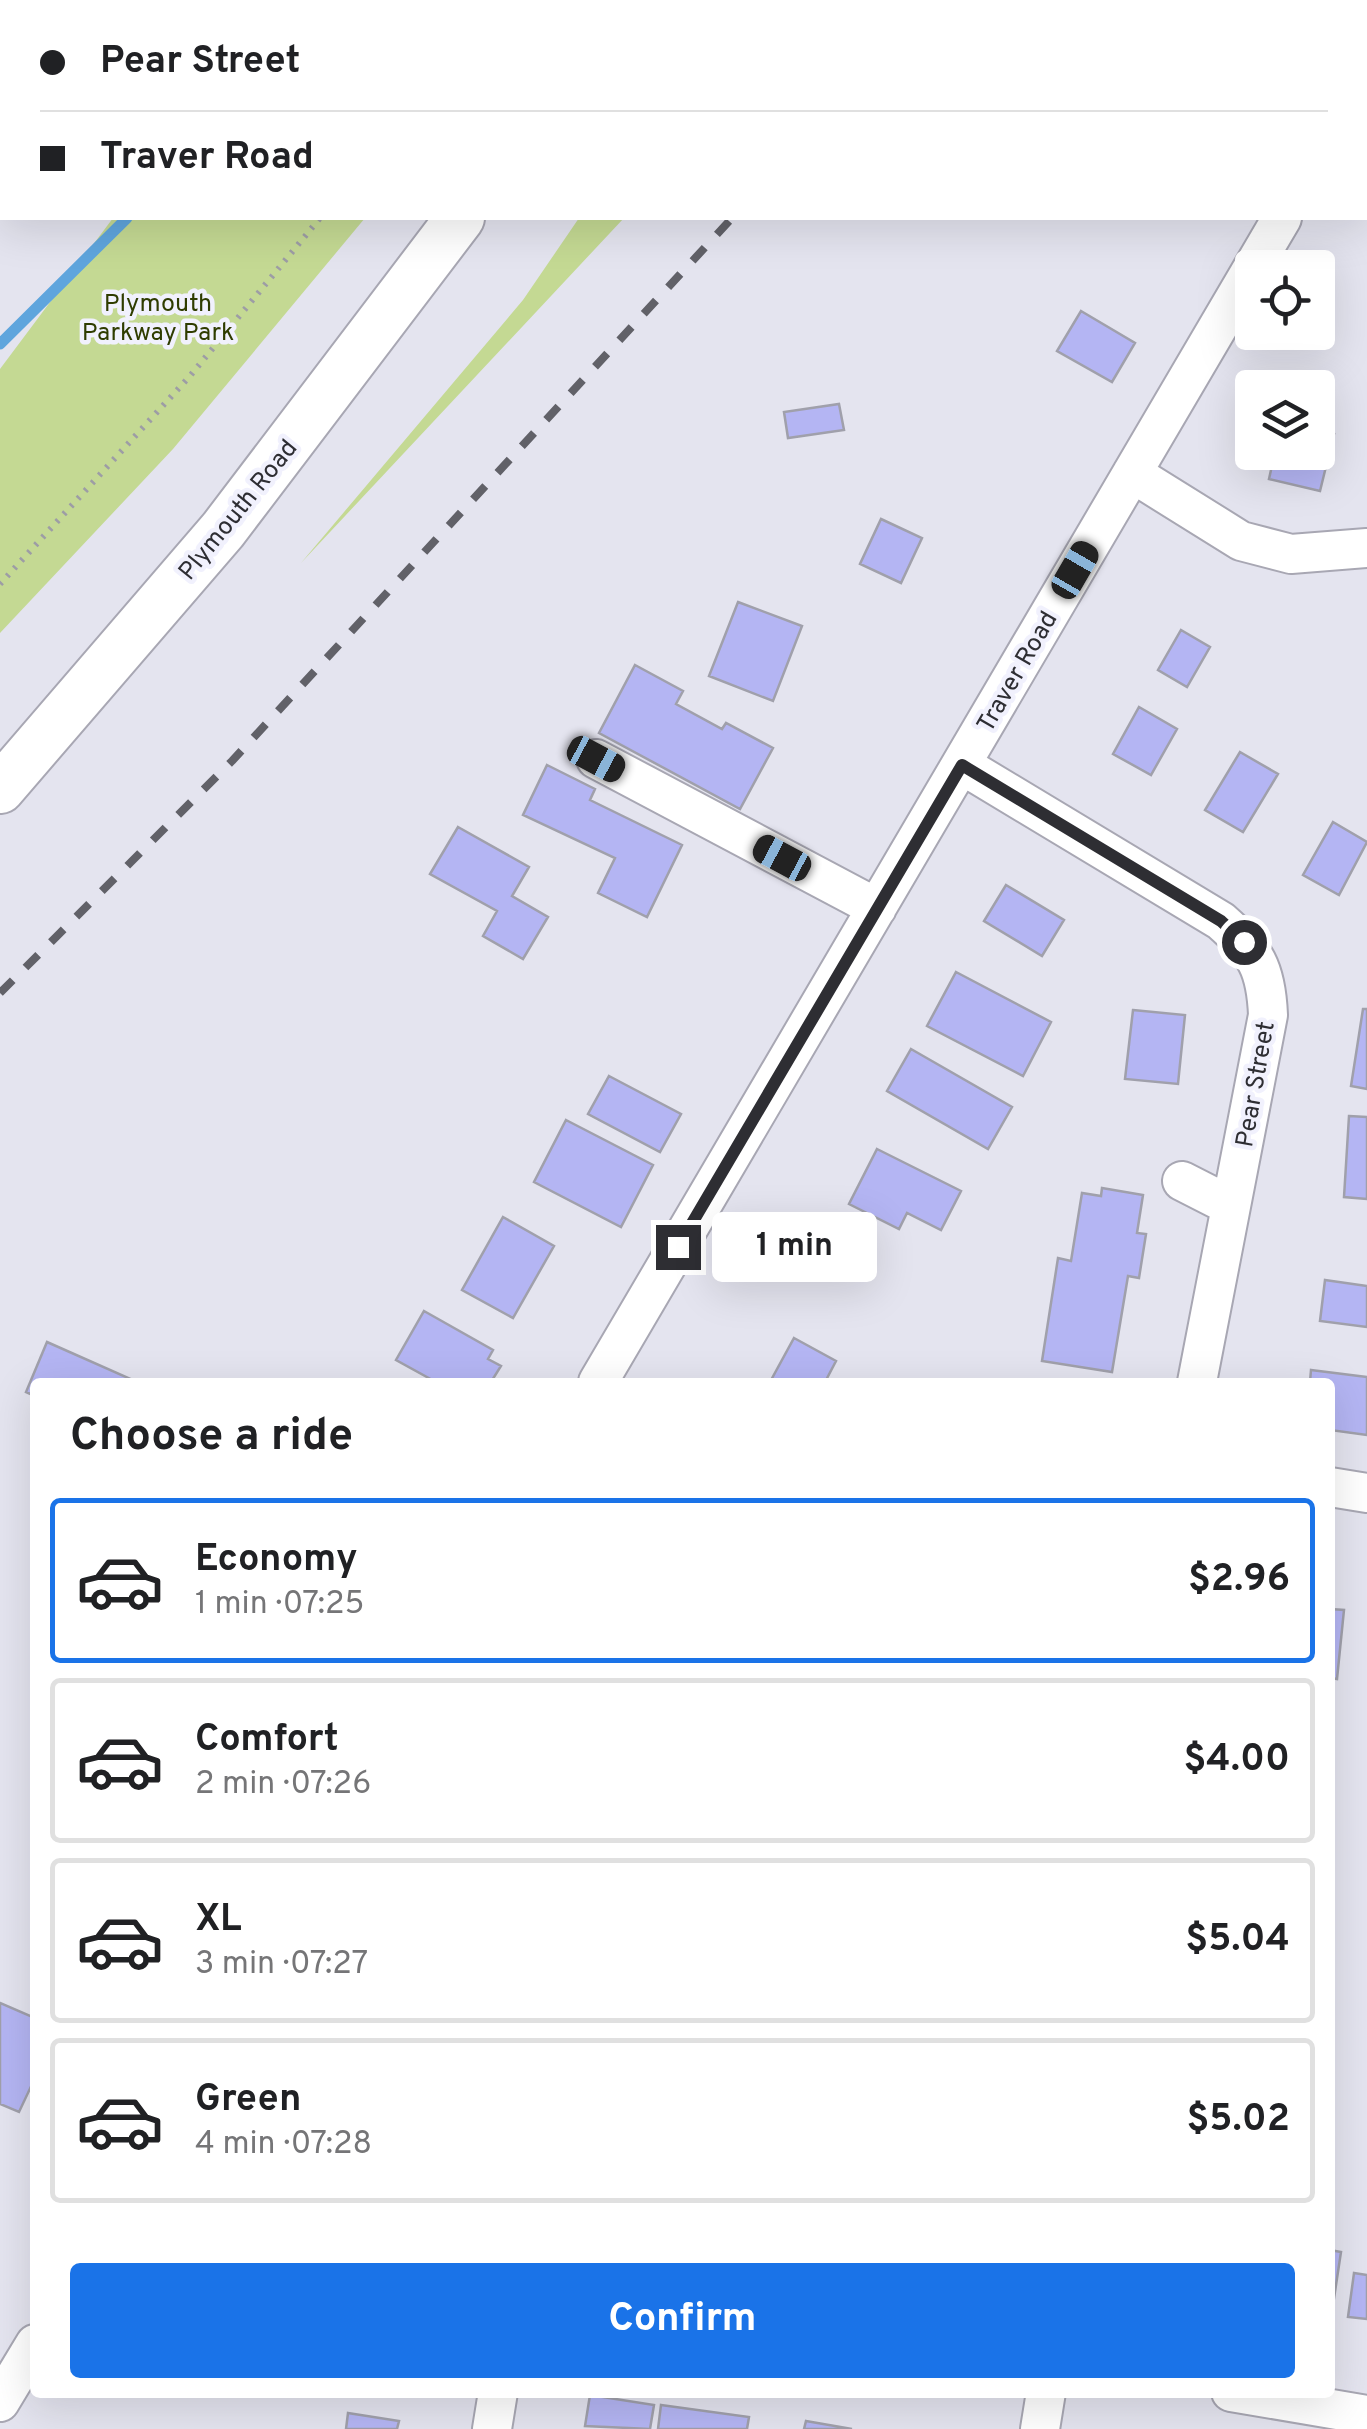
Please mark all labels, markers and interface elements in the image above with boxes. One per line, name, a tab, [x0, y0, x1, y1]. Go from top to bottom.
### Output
text: Pear Street	[100, 38, 300, 87]
text: Traver Road	[100, 134, 314, 183]
map controls	[1235, 250, 1335, 470]
button: locate	[1235, 250, 1335, 350]
park label: Plymouth Parkway Park	[82, 289, 234, 350]
button: layers	[1235, 370, 1335, 470]
street label: Plymouth Road	[173, 434, 306, 588]
car	[1047, 537, 1103, 603]
street label: Traver Road	[971, 606, 1066, 739]
car	[562, 732, 630, 786]
car	[748, 831, 816, 885]
route start	[1222, 920, 1267, 965]
street label: Pear Street	[1230, 1019, 1284, 1150]
callout: 1 min	[713, 1212, 878, 1282]
route end	[656, 1225, 701, 1270]
text: 1 min	[756, 1227, 833, 1267]
text: Choose a ride	[70, 1409, 353, 1466]
icon: car	[75, 1536, 165, 1626]
text: Economy	[195, 1536, 357, 1585]
text: $2.96	[1188, 1556, 1290, 1605]
text: 1 min · 07:25	[195, 1585, 364, 1625]
icon: car	[75, 1716, 165, 1806]
text: Comfort	[195, 1716, 339, 1765]
text: $4.00	[1183, 1736, 1290, 1785]
text: 2 min · 07:26	[195, 1765, 371, 1805]
icon: car	[75, 1896, 165, 1986]
text: XL	[195, 1896, 242, 1945]
text: $5.04	[1185, 1916, 1290, 1965]
text: 3 min · 07:27	[195, 1945, 368, 1985]
icon: car	[75, 2076, 165, 2166]
text: Green	[195, 2076, 301, 2125]
text: $5.02	[1186, 2096, 1290, 2145]
text: 4 min · 07:28	[195, 2125, 372, 2165]
button: Confirm	[70, 2263, 1295, 2378]

